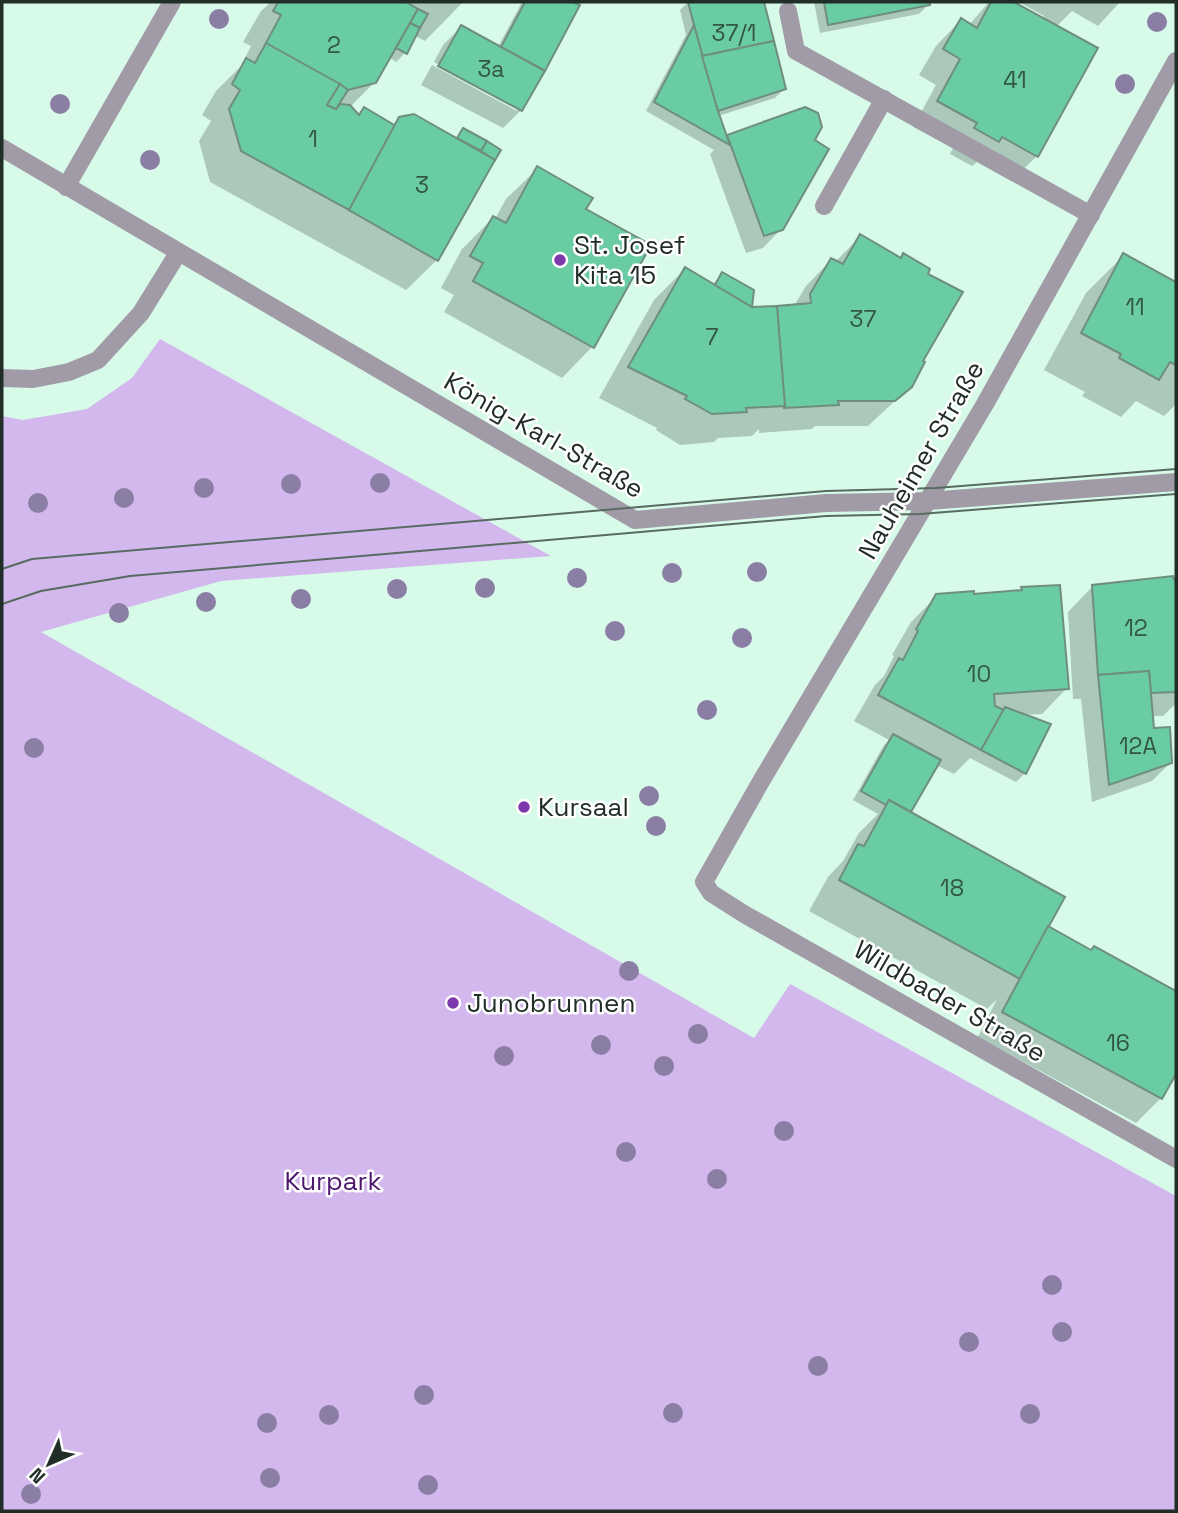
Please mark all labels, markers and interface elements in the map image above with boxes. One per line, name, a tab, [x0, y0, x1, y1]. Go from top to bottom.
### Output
house number: 37/1	[712, 18, 757, 48]
house number: 2	[327, 30, 341, 60]
house number: 3a	[477, 54, 505, 84]
house number: 41	[1003, 65, 1027, 95]
house number: 1	[308, 124, 318, 154]
house number: 3	[415, 170, 429, 200]
place label: St. Josef Kita 15	[574, 228, 685, 292]
marker: St. Josef Kita 15	[552, 252, 568, 268]
house number: 11	[1125, 292, 1145, 322]
house number: 37	[850, 304, 876, 334]
house number: 7	[706, 322, 719, 352]
street label: Nauheimer Straße	[850, 355, 992, 565]
street label: König-Karl-Straße	[438, 364, 650, 506]
house number: 12	[1124, 613, 1148, 643]
house number: 10	[967, 659, 991, 689]
house number: 12A	[1119, 731, 1157, 761]
place label: Kursaal	[538, 790, 629, 824]
marker: Kursaal	[516, 799, 532, 815]
house number: 18	[940, 873, 964, 903]
street label: Wildbader Straße	[848, 932, 1052, 1070]
place label: Junobrunnen	[467, 986, 635, 1020]
marker: Junobrunnen	[445, 995, 461, 1011]
house number: 16	[1106, 1028, 1130, 1058]
park label: Kurpark	[285, 1164, 381, 1198]
north arrow	[14, 1429, 84, 1499]
text: N	[24, 1462, 51, 1489]

